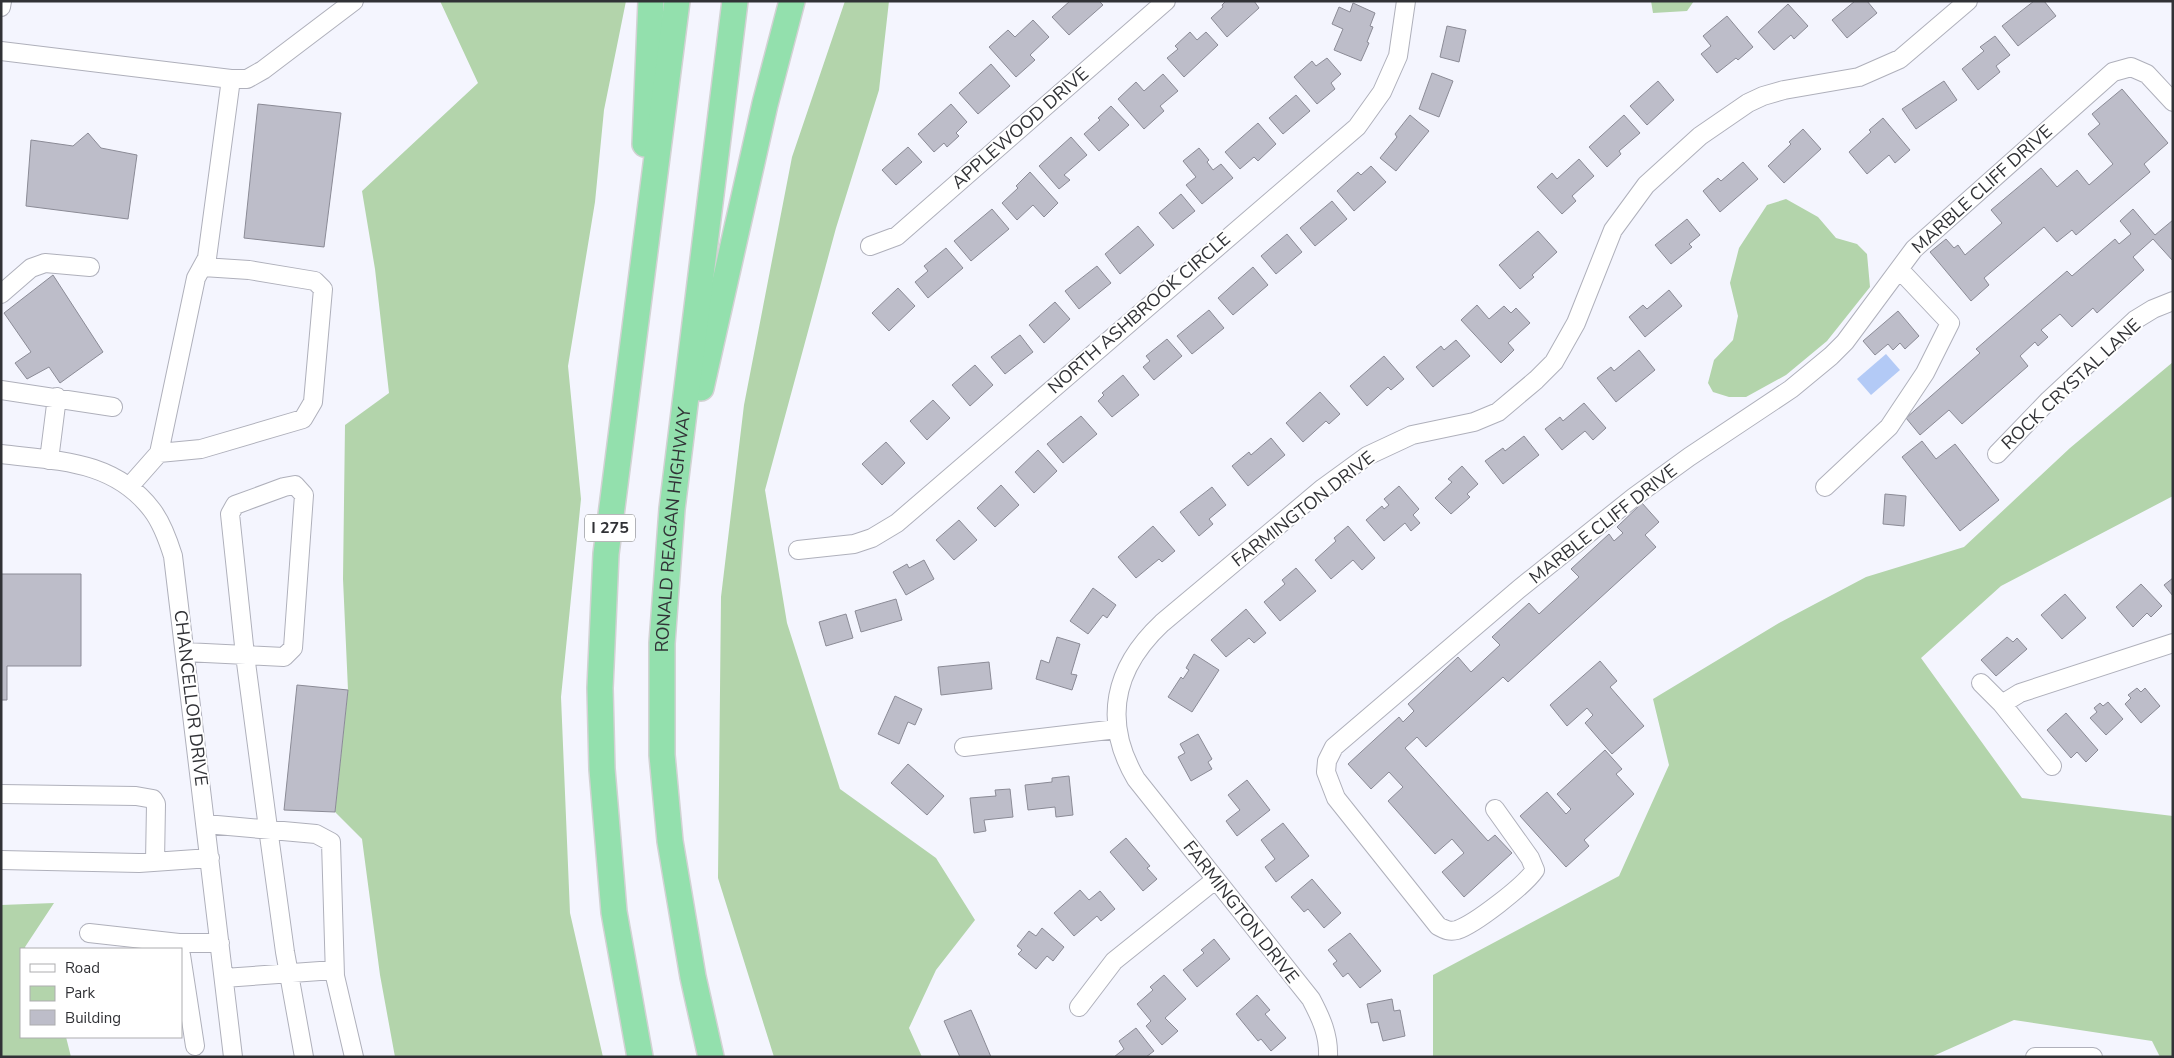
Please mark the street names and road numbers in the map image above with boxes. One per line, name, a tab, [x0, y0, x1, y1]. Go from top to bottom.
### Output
street label: APPLEWOOD DRIVE	[946, 62, 1094, 194]
street label: MARBLE CLIFF DRIVE	[1907, 119, 2057, 259]
street label: NORTH ASHBROOK CIRCLE	[1043, 227, 1235, 399]
street label: ROCK CRYSTAL LANE	[1996, 313, 2146, 455]
street label: RONALD REAGAN HIGHWAY	[650, 406, 697, 652]
street label: FARMINGTON DRIVE	[1227, 446, 1379, 572]
street label: MARBLE CLIFF DRIVE	[1524, 459, 1682, 589]
road number: I 275	[585, 514, 635, 542]
street label: CHANCELLOR DRIVE	[168, 609, 214, 787]
street label: FARMINGTON DRIVE	[1178, 836, 1304, 988]

